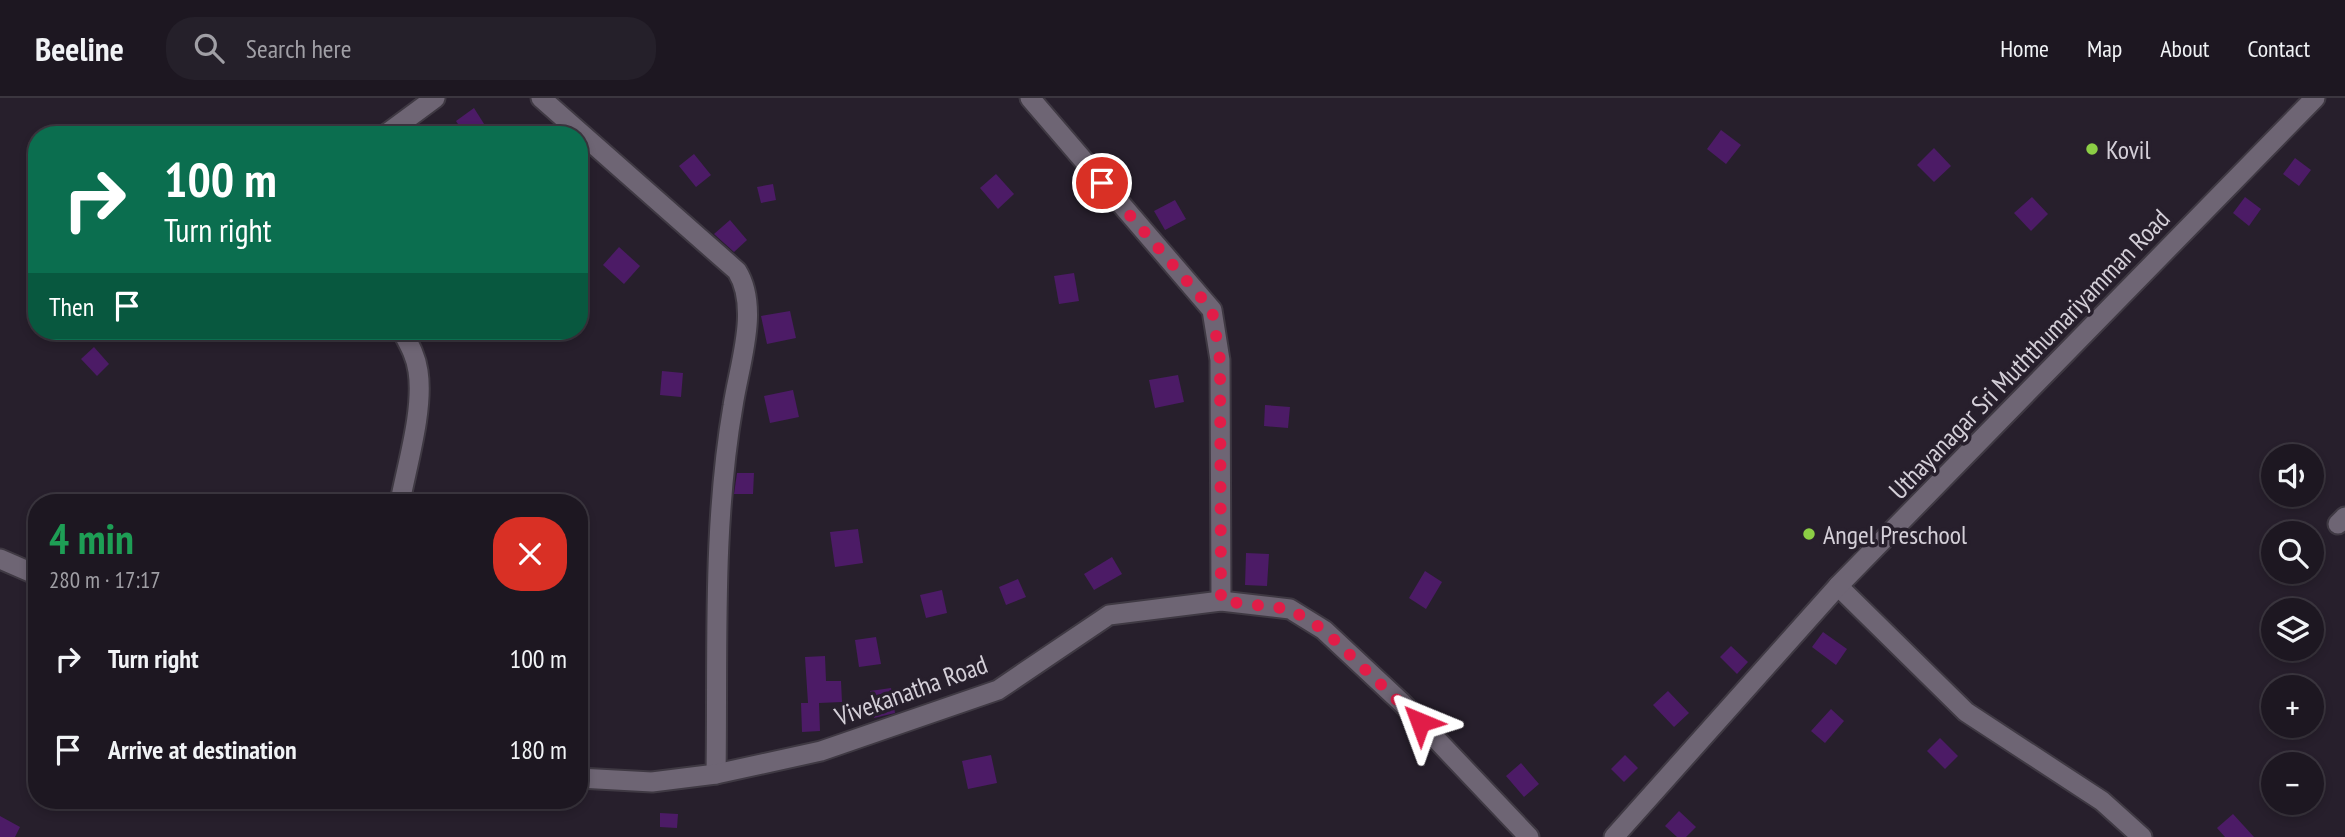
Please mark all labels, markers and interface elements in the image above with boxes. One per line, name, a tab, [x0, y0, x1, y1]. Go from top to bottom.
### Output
search box	[166, 17, 656, 80]
text: Beeline	[35, 27, 124, 70]
icon: search	[190, 29, 228, 67]
text: Search here	[246, 32, 351, 65]
text: Home	[2000, 33, 2049, 64]
text: Map	[2087, 33, 2122, 64]
text: About	[2160, 33, 2209, 64]
text: Contact	[2247, 33, 2310, 64]
place label: Kovil	[2106, 133, 2151, 166]
marker: Kovil	[2084, 141, 2100, 157]
text: 100 m	[164, 147, 277, 211]
pin	[1072, 153, 1132, 213]
icon: right	[49, 154, 140, 245]
icon: arrive	[1083, 164, 1121, 202]
street label: Uthayanagar Sri Muththumariyamman Road	[1882, 202, 2176, 506]
text: Turn right	[164, 209, 272, 251]
icon: arrive	[108, 287, 146, 325]
text: Then	[49, 290, 94, 323]
map controls	[2261, 444, 2324, 815]
button: sound	[2261, 444, 2324, 507]
text: 4 min	[49, 511, 134, 566]
button: close	[493, 517, 567, 591]
place label: Angel Preschool	[1823, 518, 1967, 551]
button: search	[2261, 521, 2324, 584]
marker: Angel Preschool	[1801, 526, 1817, 542]
text: 280 m · 17:17	[49, 565, 161, 594]
button: layers	[2261, 598, 2324, 661]
icon: right	[49, 640, 87, 678]
text: Turn right	[108, 642, 199, 675]
text: 100 m	[509, 642, 567, 675]
street label: Vivekanatha Road	[829, 647, 992, 733]
button: +	[2261, 675, 2324, 738]
position arrow	[1383, 685, 1457, 759]
icon: arrive	[49, 731, 87, 769]
text: Arrive at destination	[108, 733, 297, 766]
text: 180 m	[509, 733, 567, 766]
button: −	[2261, 752, 2324, 815]

